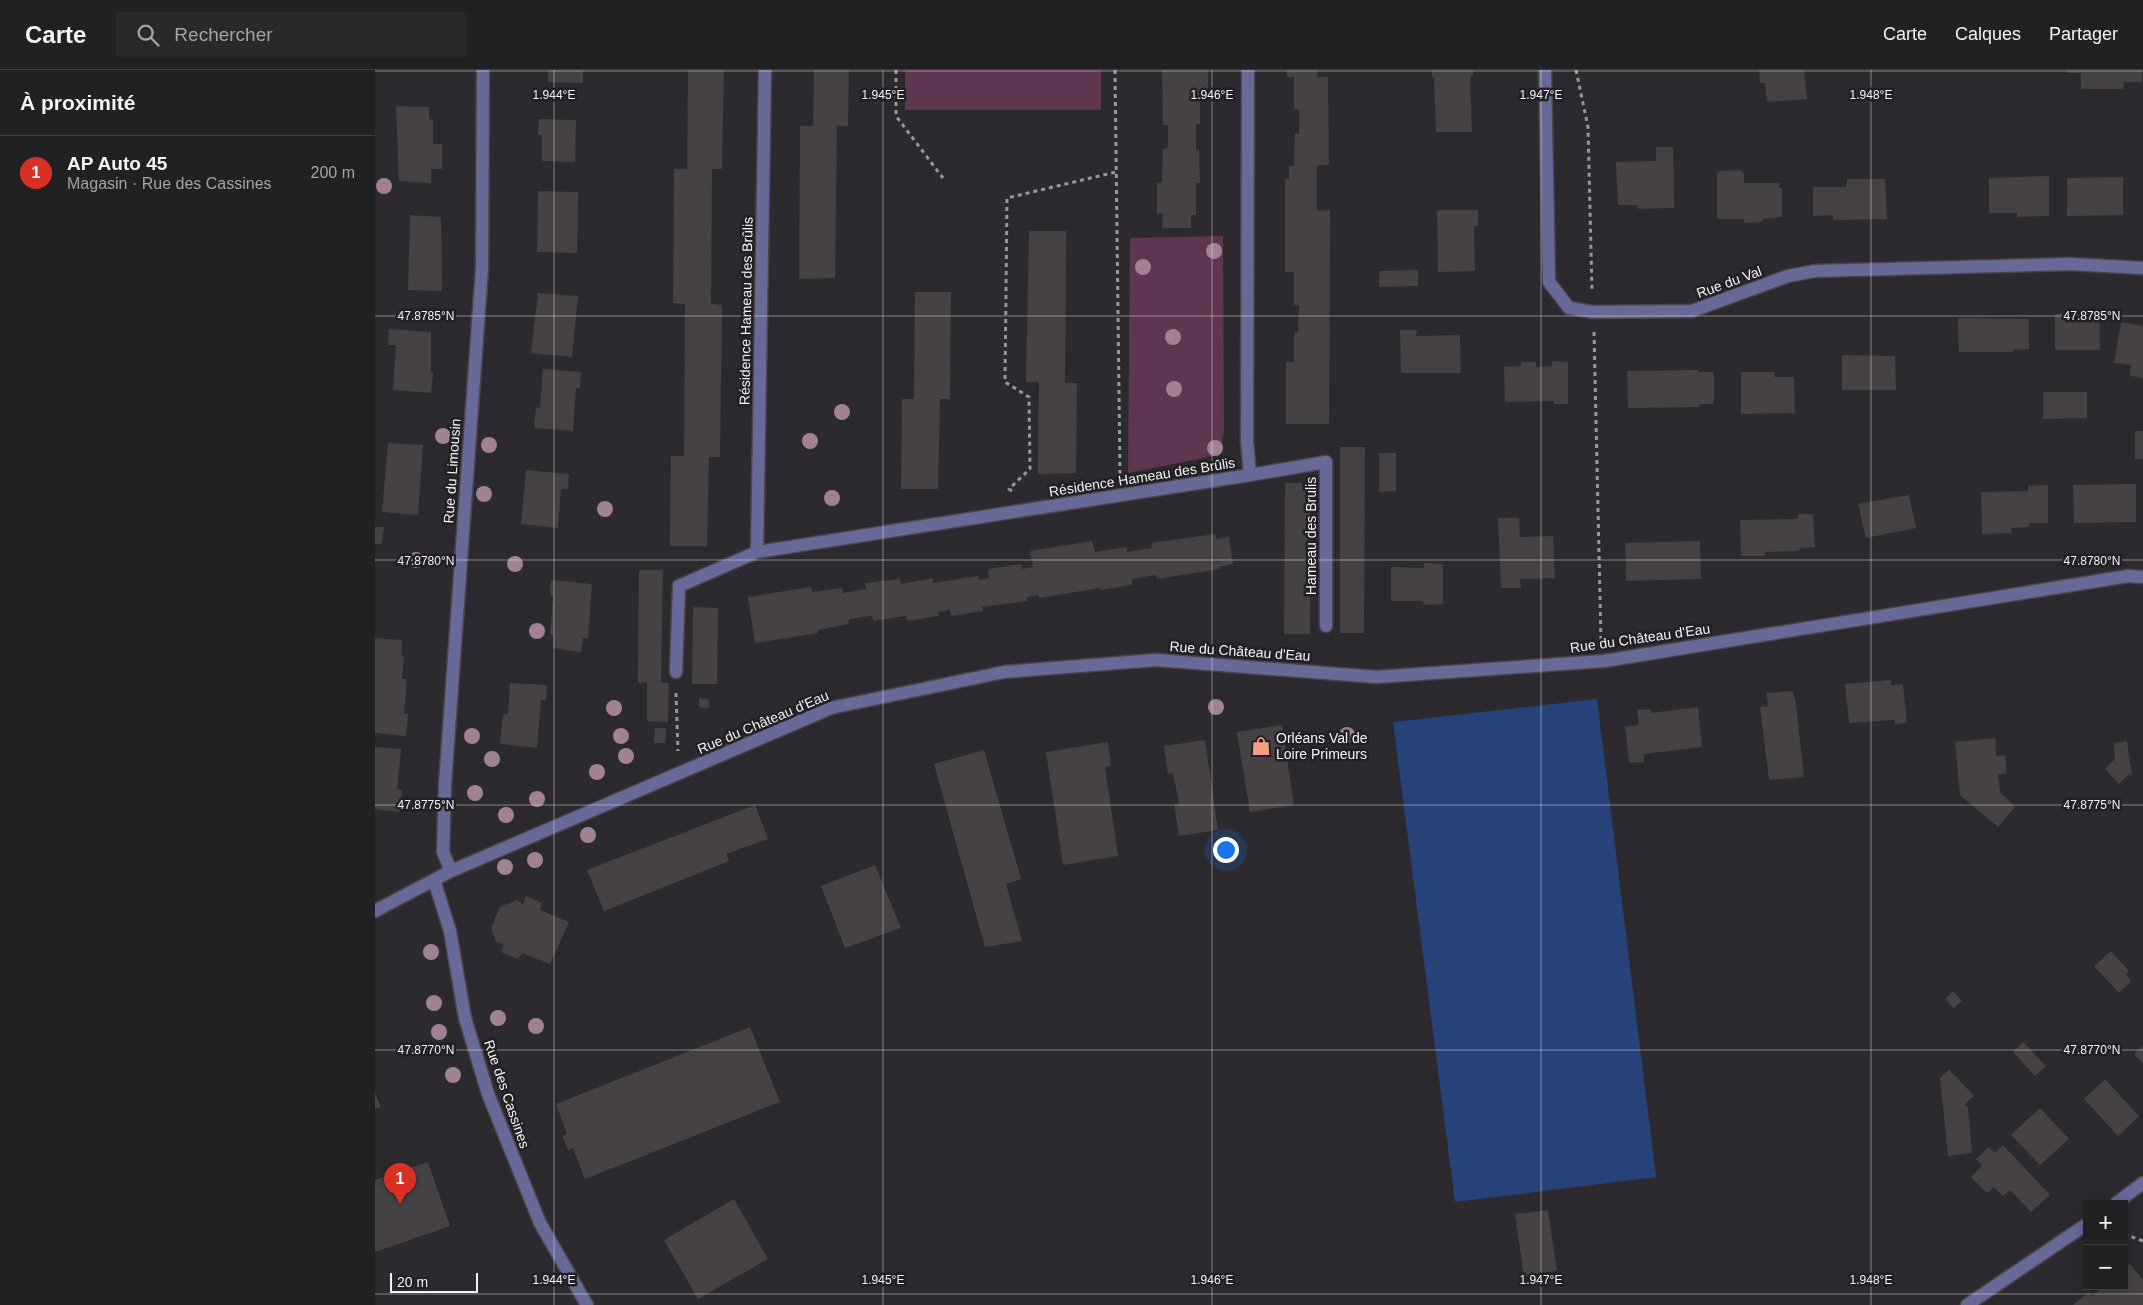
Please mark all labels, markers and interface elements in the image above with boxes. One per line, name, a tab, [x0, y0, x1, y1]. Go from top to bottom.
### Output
search box	[116, 12, 466, 57]
text: Carte	[25, 21, 86, 48]
icon: search	[134, 21, 162, 49]
text: Rechercher	[174, 24, 273, 45]
text: Carte	[1883, 24, 1927, 44]
text: Calques	[1955, 24, 2021, 44]
text: Partager	[2049, 24, 2118, 44]
text: 1.944°E	[533, 88, 575, 102]
text: 1.945°E	[862, 88, 904, 102]
text: 1.946°E	[1191, 88, 1233, 102]
text: 1.947°E	[1520, 88, 1562, 102]
text: 1.948°E	[1850, 88, 1892, 102]
text: À proximité	[20, 91, 136, 114]
text: AP Auto 45	[67, 153, 167, 174]
text: 1	[32, 164, 40, 181]
text: 200 m	[311, 164, 355, 181]
text: Magasin · Rue des Cassines	[67, 175, 272, 192]
street label: Résidence Hameau des Brûlis	[736, 217, 756, 405]
street label: Rue du Val	[1694, 263, 1764, 301]
text: 47.8785°N	[398, 309, 454, 323]
text: 47.8785°N	[2064, 309, 2120, 323]
street label: Rue du Limousin	[440, 418, 464, 524]
street label: Résidence Hameau des Brûlis	[1048, 454, 1236, 500]
street label: Hameau des Brulis	[1303, 477, 1319, 595]
text: 47.8780°N	[398, 554, 454, 568]
text: 47.8780°N	[2064, 554, 2120, 568]
street label: Rue du Château d'Eau	[1569, 620, 1711, 656]
street label: Rue du Château d'Eau	[1169, 638, 1311, 664]
street label: Rue du Château d'Eau	[695, 687, 831, 757]
place label: Orléans Val de Loire Primeurs	[1276, 730, 1368, 762]
shop icon: Orléans Val de Loire Primeurs	[1250, 735, 1272, 757]
text: 47.8775°N	[398, 798, 454, 812]
text: 47.8775°N	[2064, 798, 2120, 812]
your location	[1213, 837, 1239, 863]
street label: Rue des Cassines	[481, 1038, 533, 1150]
text: 47.8770°N	[398, 1043, 454, 1057]
text: 47.8770°N	[2064, 1043, 2120, 1057]
pin: 1	[384, 1163, 416, 1204]
map controls	[2083, 1200, 2128, 1290]
button: +	[2083, 1200, 2128, 1245]
button: −	[2083, 1245, 2128, 1290]
scale bar	[390, 1270, 477, 1293]
text: 1.944°E	[533, 1273, 575, 1287]
text: 1.945°E	[862, 1273, 904, 1287]
text: 1.946°E	[1191, 1273, 1233, 1287]
text: 1.947°E	[1520, 1273, 1562, 1287]
text: 1.948°E	[1850, 1273, 1892, 1287]
text: 20 m	[397, 1274, 428, 1290]

